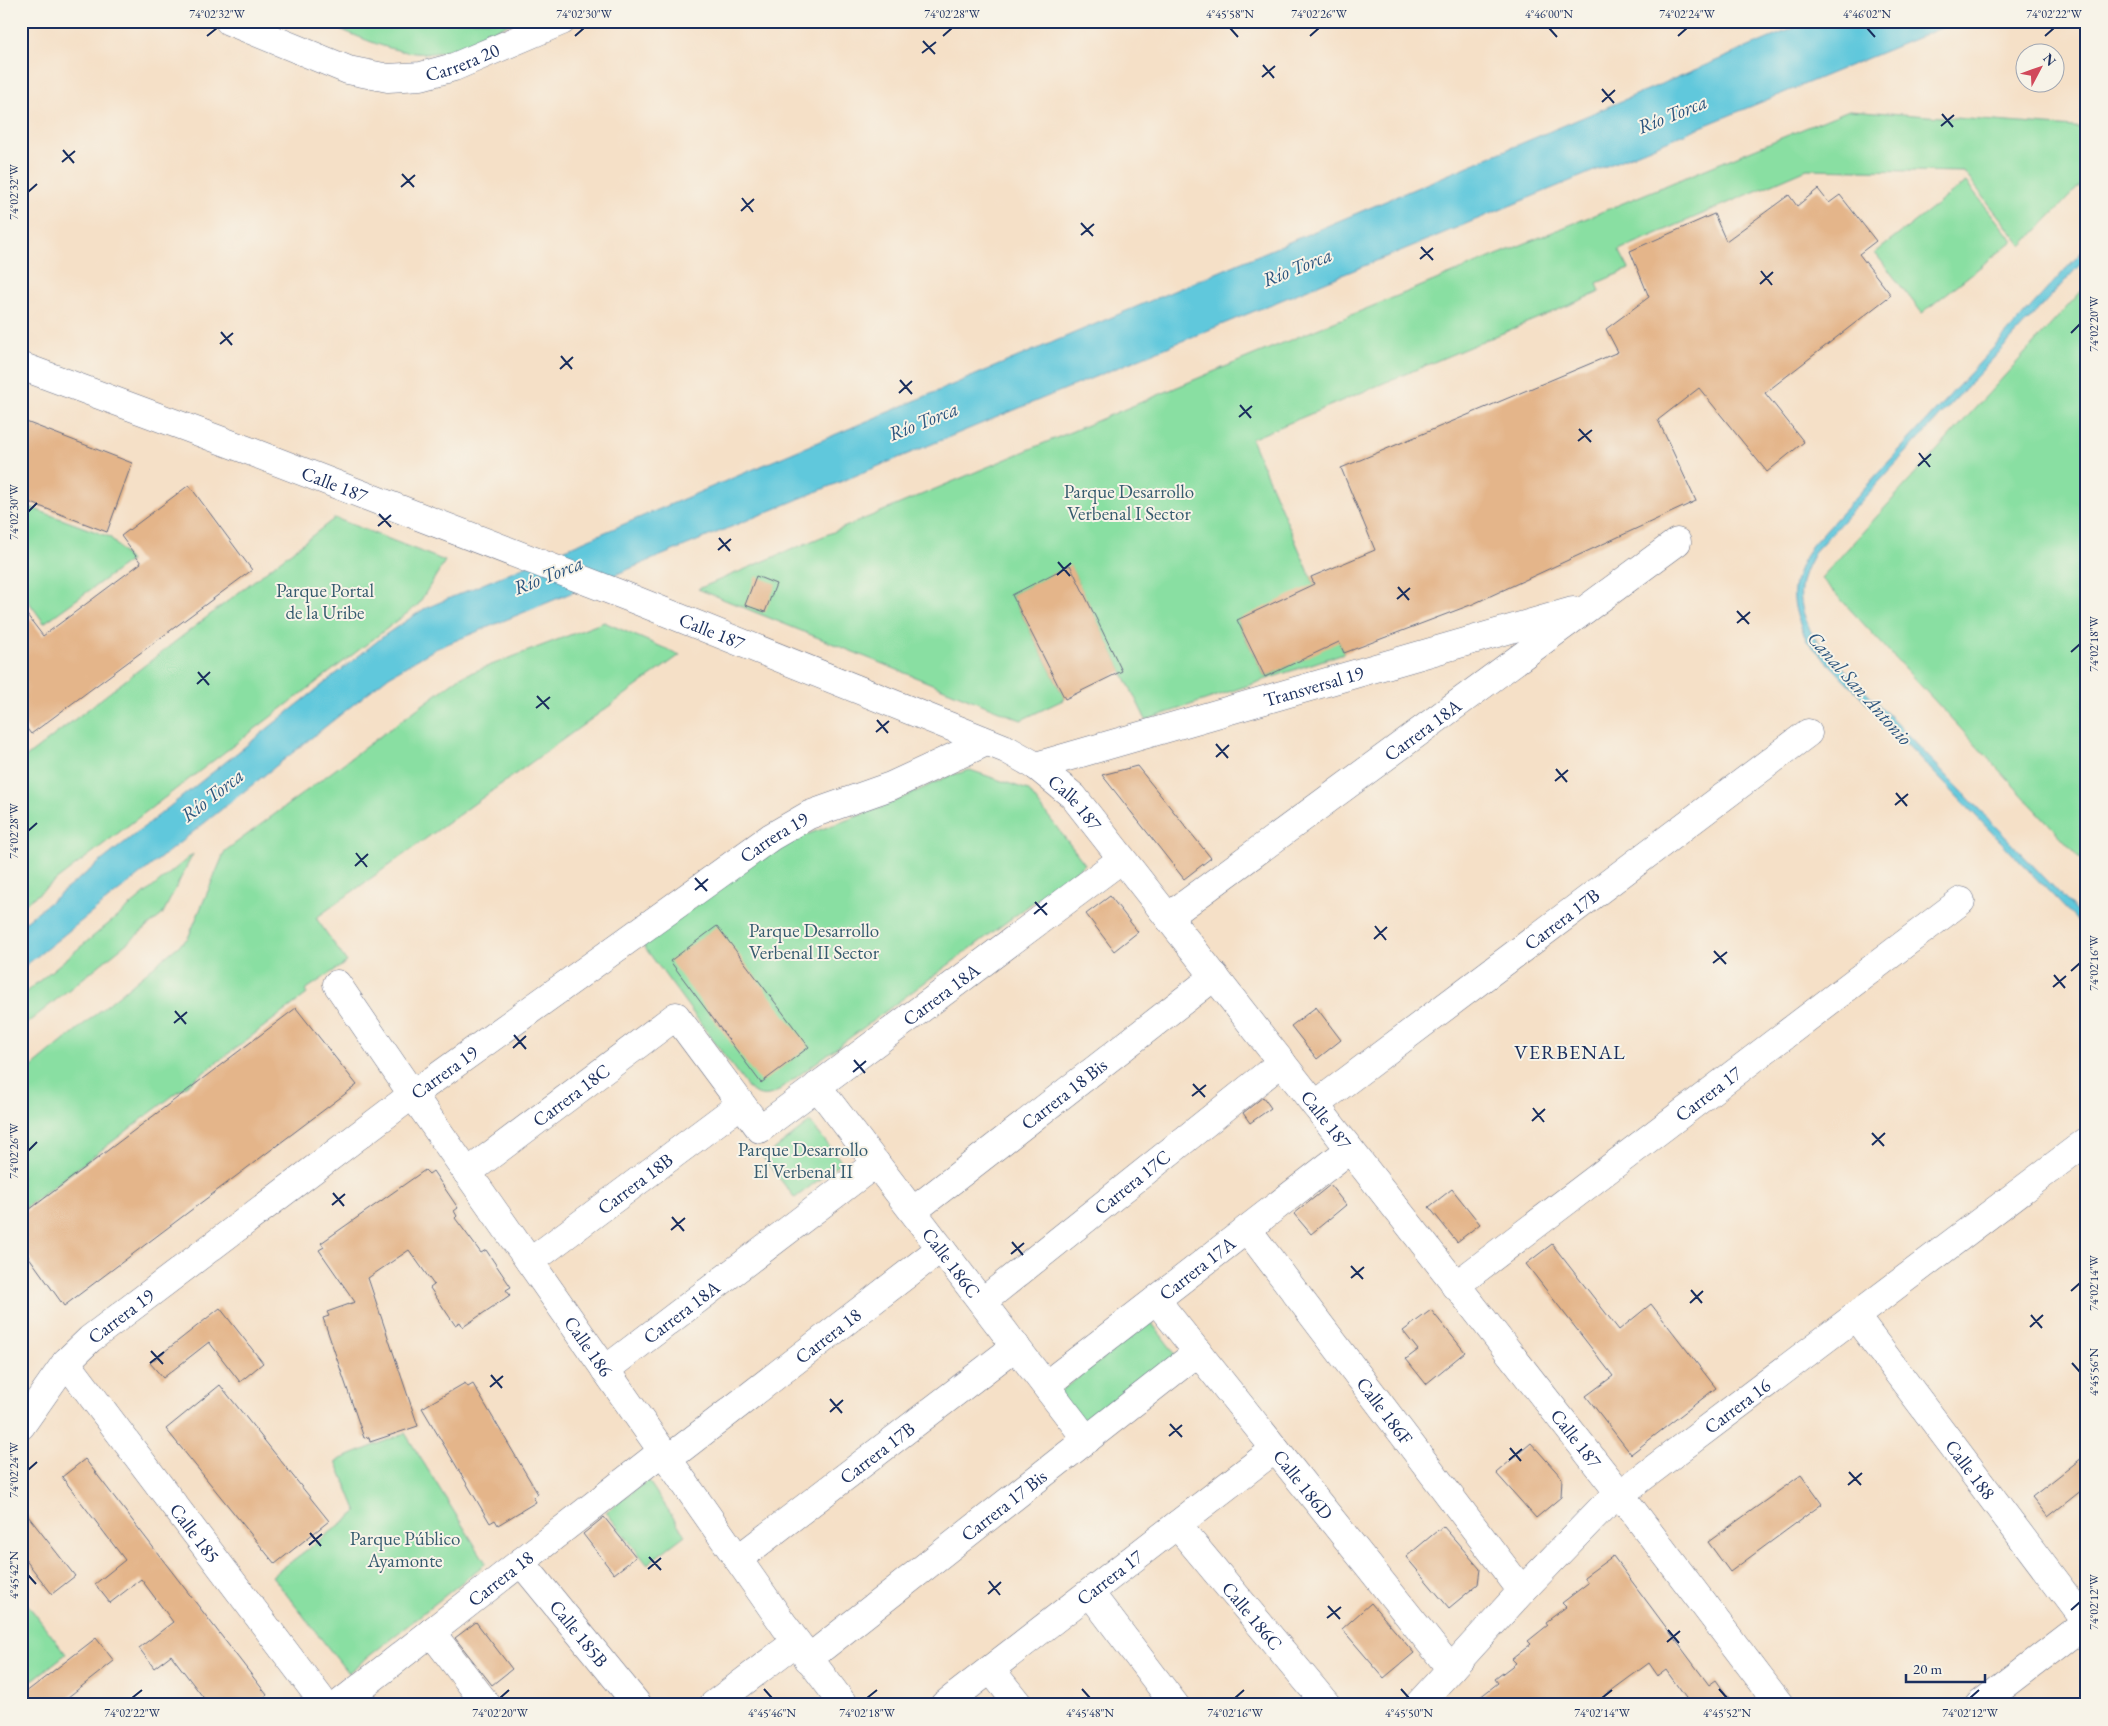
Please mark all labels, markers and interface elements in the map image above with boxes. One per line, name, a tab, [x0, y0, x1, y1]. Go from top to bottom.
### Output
text: 74°02'32"W	[189, 6, 246, 22]
text: 74°02'30"W	[556, 6, 613, 22]
text: 74°02'28"W	[924, 6, 981, 22]
text: 4°45'58"N	[1206, 6, 1255, 22]
text: 74°02'26"W	[1291, 6, 1348, 22]
text: 4°46'00"N	[1525, 6, 1574, 22]
text: 74°02'24"W	[1659, 6, 1716, 22]
text: 4°46'02"N	[1843, 6, 1892, 22]
text: 74°02'22"W	[2026, 6, 2083, 22]
street label: Carrera 20	[423, 37, 503, 87]
north arrow	[2016, 42, 2066, 92]
text: N	[2039, 49, 2061, 70]
water label: Río Torca	[1633, 88, 1711, 140]
text: 74°02'32"W	[6, 163, 22, 220]
water label: Río Torca	[1258, 241, 1336, 293]
text: 74°02'20"W	[2086, 295, 2102, 352]
water label: Río Torca	[884, 395, 962, 447]
street label: Calle 187	[298, 460, 372, 509]
park label: Parque Desarrollo Verbenal I Sector	[1064, 479, 1194, 526]
text: 74°02'30"W	[6, 483, 22, 540]
water label: Río Torca	[509, 549, 587, 601]
park label: Parque Portal de la Uribe	[276, 578, 374, 625]
street label: Calle 187	[675, 607, 749, 656]
text: 74°02'18"W	[2086, 615, 2102, 672]
water label: Canal San Antonio	[1802, 625, 1919, 751]
street label: Transversal 19	[1261, 660, 1367, 713]
street label: Carrera 18A	[1379, 693, 1467, 767]
water label: Río Torca	[175, 762, 249, 828]
street label: Calle 187	[1043, 769, 1108, 837]
text: 74°02'28"W	[6, 802, 22, 859]
street label: Carrera 19	[735, 806, 813, 869]
street label: Carrera 17B	[1519, 883, 1605, 956]
park label: Parque Desarrollo Verbenal II Sector	[749, 918, 880, 965]
text: 74°02'16"W	[2086, 934, 2102, 991]
street label: Carrera 18A	[898, 957, 986, 1031]
district label: VERBENAL	[1514, 1039, 1626, 1065]
street label: Carrera 19	[406, 1040, 483, 1105]
street label: Carrera 18 Bis	[1016, 1053, 1112, 1136]
street label: Carrera 18C	[527, 1058, 615, 1133]
street label: Carrera 17	[1670, 1060, 1747, 1127]
street label: Calle 187	[1295, 1085, 1358, 1155]
text: 74°02'26"W	[6, 1122, 22, 1179]
park label: Parque Desarrollo El Verbenal II	[738, 1137, 868, 1184]
street label: Carrera 17C	[1089, 1144, 1175, 1221]
street label: Carrera 18B	[592, 1147, 678, 1220]
street label: Calle 186C	[916, 1223, 986, 1303]
street label: Carrera 17A	[1154, 1230, 1241, 1306]
text: 74°02'14"W	[2086, 1254, 2102, 1311]
street label: Carrera 18A	[638, 1274, 726, 1349]
street label: Carrera 19	[83, 1283, 159, 1349]
street label: Carrera 18	[790, 1302, 866, 1369]
street label: Calle 186	[558, 1311, 618, 1382]
text: 4°45'56"N	[2086, 1347, 2102, 1396]
street label: Calle 186F	[1351, 1372, 1418, 1450]
street label: Carrera 16	[1699, 1373, 1776, 1439]
street label: Calle 187	[1545, 1404, 1608, 1474]
street label: Carrera 17B	[835, 1416, 920, 1490]
street label: Calle 188	[1939, 1435, 2001, 1505]
text: 74°02'24"W	[6, 1441, 22, 1498]
street label: Calle 186D	[1267, 1444, 1339, 1525]
street label: Carrera 17 Bis	[956, 1464, 1052, 1547]
street label: Calle 185	[164, 1498, 225, 1568]
park label: Parque Público Ayamonte	[350, 1526, 460, 1573]
street label: Carrera 17	[1071, 1543, 1149, 1611]
street label: Carrera 18	[462, 1545, 539, 1612]
text: 4°45'42"N	[6, 1550, 22, 1599]
text: 74°02'12"W	[2086, 1573, 2102, 1630]
street label: Calle 186C	[1216, 1576, 1288, 1656]
street label: Calle 185B	[544, 1595, 614, 1672]
scale bar	[1906, 1651, 1984, 1683]
text: 20 m	[1913, 1659, 1942, 1678]
text: 74°02'22"W	[104, 1705, 161, 1721]
text: 74°02'20"W	[472, 1705, 529, 1721]
text: 4°45'46"N	[748, 1705, 797, 1721]
text: 74°02'18"W	[839, 1705, 896, 1721]
text: 4°45'48"N	[1066, 1705, 1115, 1721]
text: 74°02'16"W	[1207, 1705, 1264, 1721]
text: 4°45'50"N	[1385, 1705, 1434, 1721]
text: 74°02'14"W	[1574, 1705, 1631, 1721]
text: 4°45'52"N	[1703, 1705, 1752, 1721]
text: 74°02'12"W	[1942, 1705, 1999, 1721]

